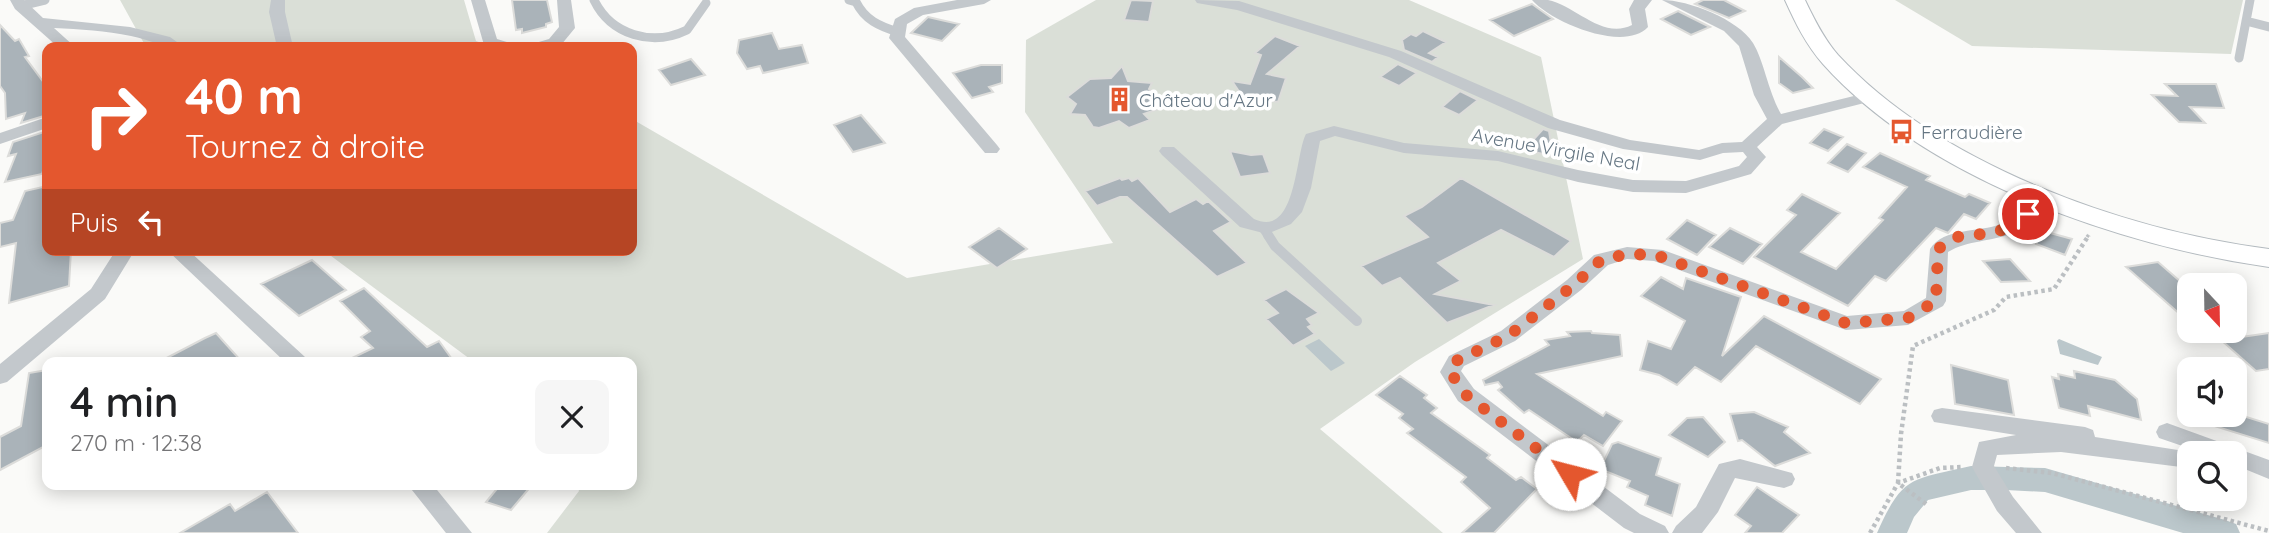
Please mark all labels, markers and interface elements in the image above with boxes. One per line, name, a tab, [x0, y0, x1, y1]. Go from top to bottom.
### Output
text: 40 m	[185, 65, 303, 126]
icon: right	[70, 70, 161, 161]
building icon: Château d'Azur	[1105, 86, 1133, 114]
place label: Château d'Azur	[1139, 88, 1274, 112]
bus stop icon: Ferraudière	[1887, 118, 1915, 146]
place label: Ferraudière	[1921, 120, 2023, 144]
street label: Avenue Virgile Neal	[1470, 122, 1642, 176]
text: Tournez à droite	[185, 126, 425, 166]
pin	[1998, 184, 2058, 244]
icon: arrive	[2009, 195, 2047, 233]
icon: left	[132, 203, 170, 241]
text: Puis	[70, 206, 118, 239]
north arrow	[2177, 273, 2247, 343]
map controls	[2177, 273, 2247, 511]
button: sound	[2177, 357, 2247, 427]
text: 4 min	[70, 375, 179, 428]
button: close	[535, 380, 609, 454]
text: 270 m · 12:38	[70, 428, 202, 457]
position arrow	[1533, 437, 1607, 511]
button: search	[2177, 441, 2247, 511]

